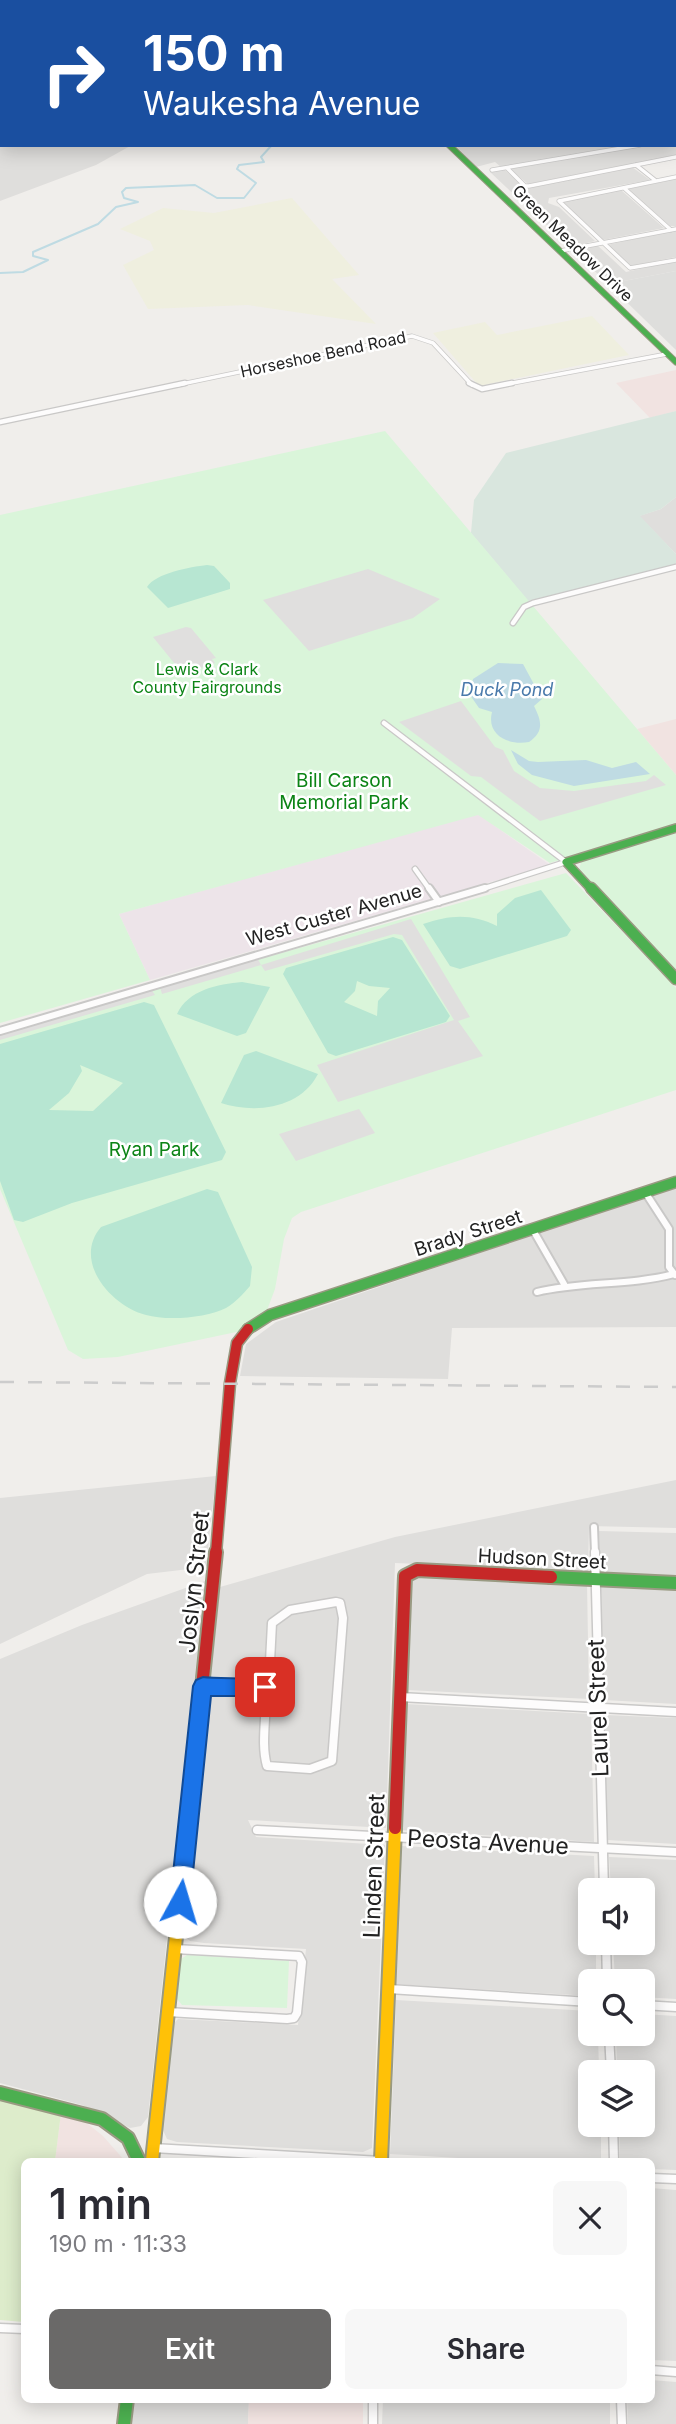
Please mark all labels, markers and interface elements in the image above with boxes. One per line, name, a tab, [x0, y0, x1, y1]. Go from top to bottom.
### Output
text: 150 m	[143, 24, 285, 83]
icon: right	[28, 28, 119, 119]
text: Waukesha Avenue	[143, 84, 420, 123]
street label: Green Meadow Drive	[509, 180, 637, 306]
street label: Horseshoe Bend Road	[238, 327, 408, 381]
park label: Lewis & Clark County Fairgrounds	[132, 659, 282, 697]
water label: Duck Pond	[461, 679, 553, 700]
park label: Bill Carson Memorial Park	[279, 769, 409, 814]
street label: West Custer Avenue	[243, 879, 425, 951]
park label: Ryan Park	[109, 1138, 200, 1161]
street label: Brady Street	[411, 1205, 525, 1261]
street label: Joslyn Street	[173, 1509, 215, 1654]
street label: Hudson Street	[477, 1544, 607, 1574]
street label: Laurel Street	[582, 1638, 614, 1778]
pin	[235, 1657, 295, 1717]
icon: arrive	[246, 1668, 284, 1706]
street label: Linden Street	[357, 1793, 391, 1939]
street label: Peosta Avenue	[407, 1824, 569, 1860]
position arrow	[143, 1865, 217, 1939]
map controls	[578, 1878, 655, 2137]
button: sound	[578, 1878, 655, 1955]
button: search	[578, 1969, 655, 2046]
button: layers	[578, 2060, 655, 2137]
text: 1 min	[49, 2178, 152, 2229]
button: close	[553, 2181, 627, 2255]
text: 190 m · 11:33	[49, 2230, 187, 2258]
button: Exit	[49, 2309, 331, 2389]
button: Share	[345, 2309, 627, 2389]

